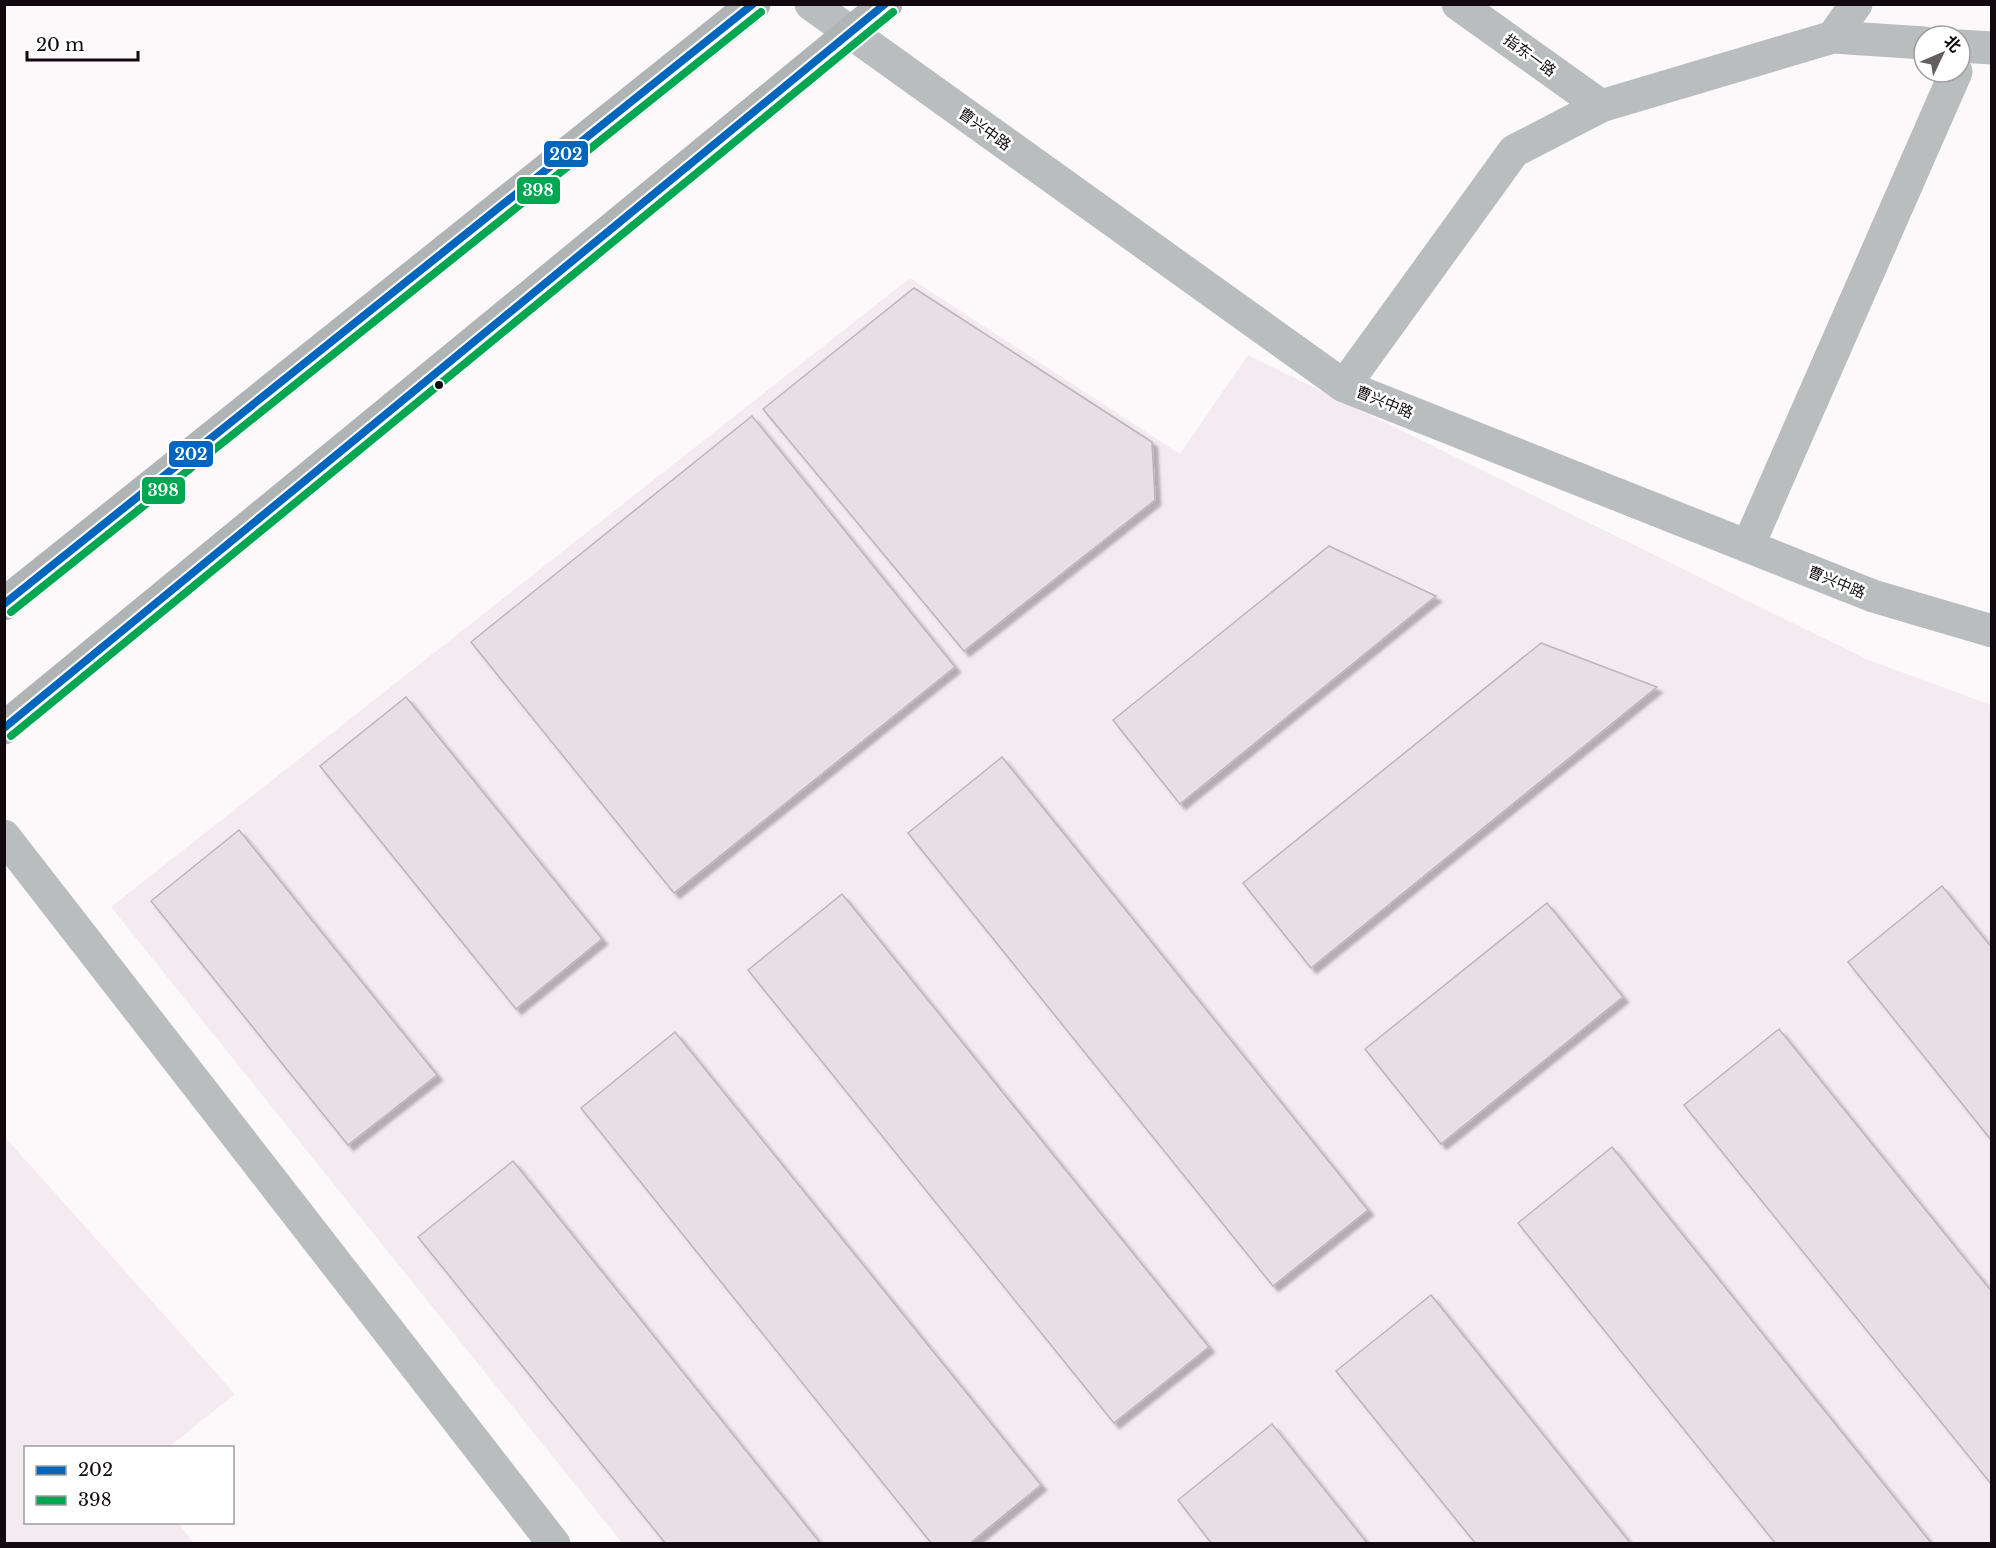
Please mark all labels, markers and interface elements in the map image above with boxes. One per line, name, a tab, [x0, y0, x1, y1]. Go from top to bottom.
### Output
scale bar	[27, 24, 138, 62]
north arrow	[1912, 24, 1972, 84]
street label: 指东一路	[1500, 30, 1560, 80]
text: 北	[1940, 31, 1966, 56]
text: 20 m	[36, 34, 84, 56]
street label: 曹兴中路	[955, 104, 1015, 154]
line badge: 202	[543, 140, 589, 168]
text: 202	[550, 144, 582, 164]
line badge: 398	[516, 176, 561, 205]
text: 398	[522, 180, 554, 200]
unlabelled marker	[433, 379, 445, 391]
street label: 曹兴中路	[1354, 382, 1416, 422]
line badge: 202	[168, 440, 214, 468]
text: 202	[175, 444, 207, 464]
line badge: 398	[141, 476, 186, 505]
text: 398	[147, 480, 179, 500]
street label: 曹兴中路	[1806, 562, 1868, 602]
legend	[24, 1446, 234, 1524]
text: 202	[78, 1459, 113, 1481]
text: 398	[78, 1489, 112, 1511]

